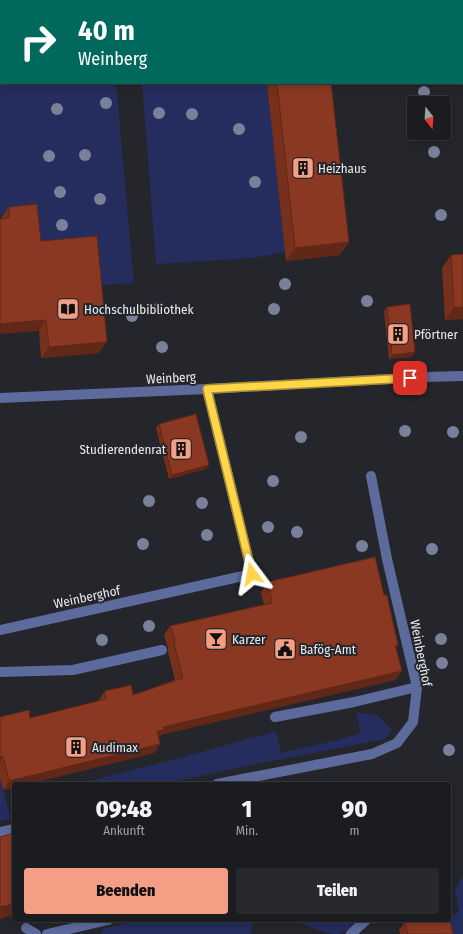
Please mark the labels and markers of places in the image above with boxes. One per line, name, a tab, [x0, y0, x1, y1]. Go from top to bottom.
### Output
building icon: Heizhaus	[290, 155, 316, 181]
place label: Heizhaus	[318, 161, 367, 176]
library icon: Hochschulbibliothek	[55, 296, 81, 322]
place label: Hochschulbibliothek	[84, 302, 195, 317]
building icon: Pförtner	[385, 321, 411, 347]
place label: Pförtner	[414, 327, 459, 342]
pin	[393, 361, 427, 395]
building icon: Studierendenrat	[168, 436, 194, 462]
place label: Studierendenrat	[79, 442, 167, 457]
bar icon: Karzer	[203, 626, 229, 652]
place label: Karzer	[232, 632, 266, 647]
public building icon: Bafög-Amt	[272, 636, 298, 662]
place label: Bafög-Amt	[300, 642, 357, 657]
building icon: Audimax	[63, 734, 89, 760]
place label: Audimax	[92, 740, 138, 755]

